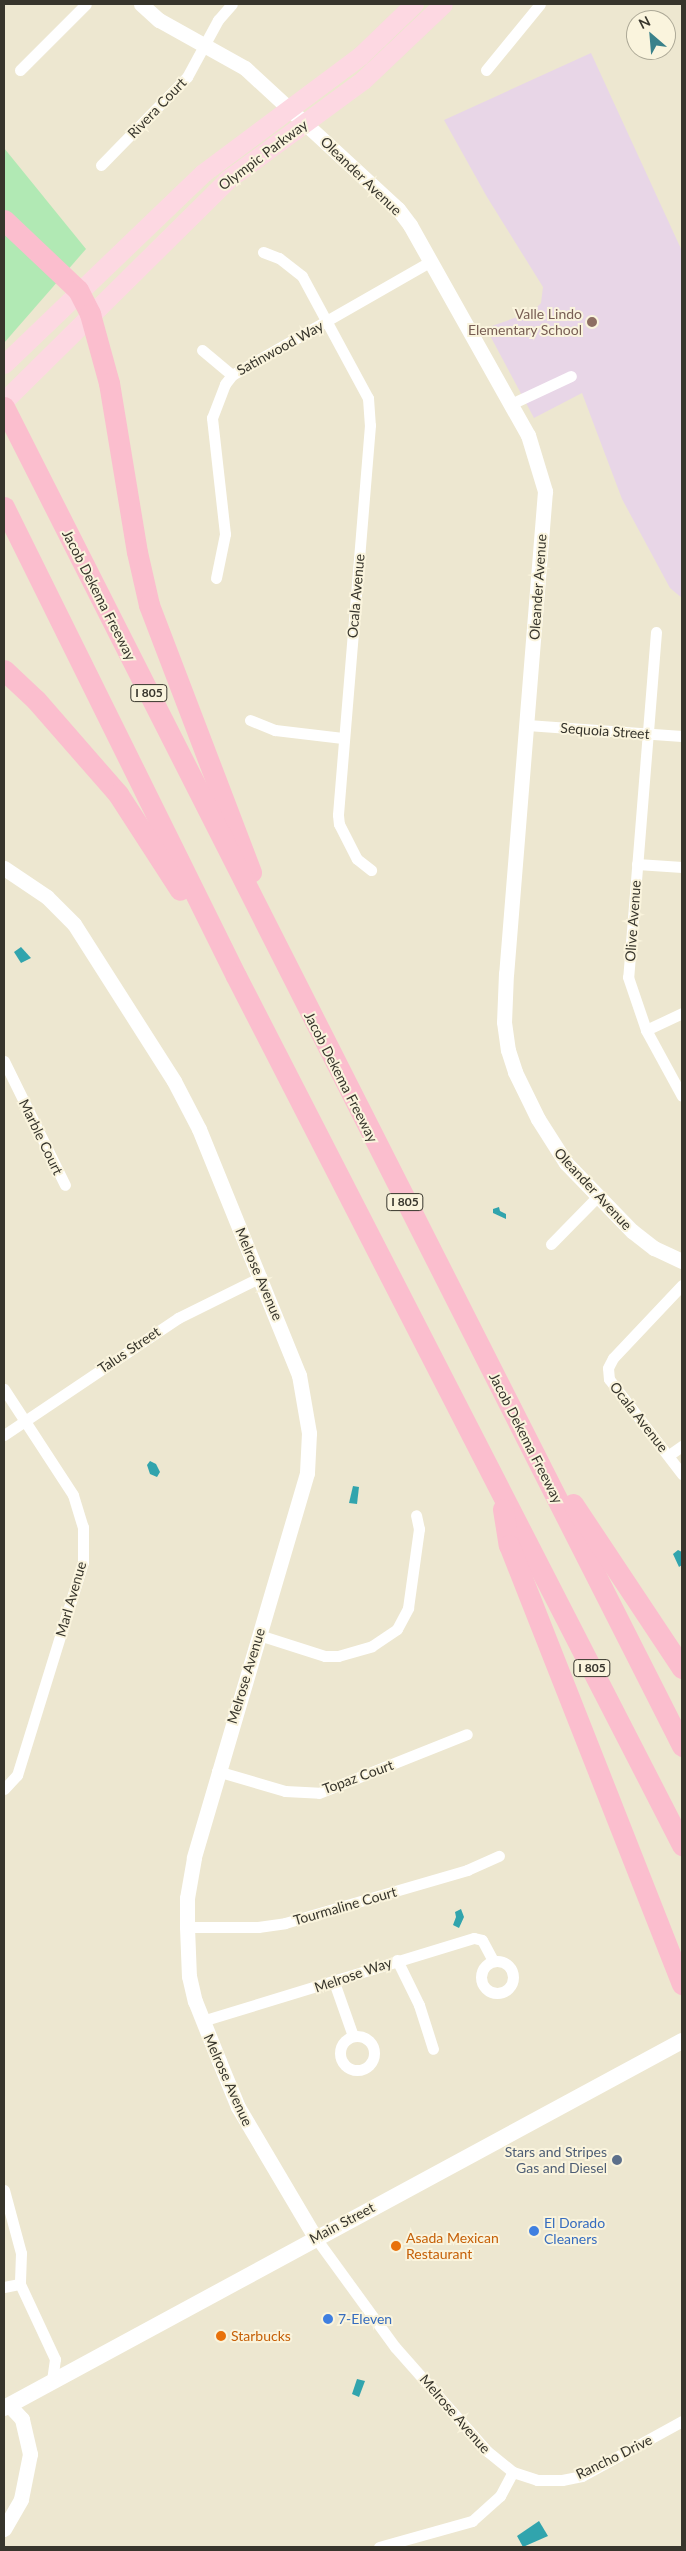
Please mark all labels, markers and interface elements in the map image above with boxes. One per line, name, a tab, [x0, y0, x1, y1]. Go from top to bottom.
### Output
north arrow	[626, 10, 676, 60]
text: N	[636, 12, 653, 32]
street label: Rivera Court	[124, 74, 190, 142]
street label: Olympic Parkway	[215, 116, 311, 194]
street label: Oleander Avenue	[317, 133, 405, 219]
place label: Valle Lindo Elementary School	[468, 306, 582, 338]
marker: Valle Lindo Elementary School	[586, 316, 598, 328]
street label: Satinwood Way	[234, 317, 326, 379]
street label: Jacob Dekema Freeway	[59, 527, 139, 663]
street label: Oleander Avenue	[526, 533, 550, 641]
street label: Ocala Avenue	[344, 553, 368, 639]
road number: I 805	[130, 684, 168, 702]
street label: Sequoia Street	[560, 720, 650, 742]
street label: Olive Avenue	[622, 879, 644, 963]
street label: Jacob Dekema Freeway	[301, 1009, 381, 1145]
street label: Marble Court	[15, 1096, 67, 1178]
street label: Oleander Avenue	[550, 1144, 636, 1234]
road number: I 805	[386, 1192, 424, 1212]
street label: Melrose Avenue	[232, 1225, 286, 1323]
street label: Talus Street	[95, 1323, 163, 1377]
street label: Jacob Dekema Freeway	[486, 1370, 566, 1506]
street label: Ocala Avenue	[606, 1378, 672, 1456]
street label: Marl Avenue	[52, 1559, 90, 1639]
street label: Melrose Avenue	[223, 1626, 269, 1726]
road number: I 805	[573, 1659, 611, 1678]
street label: Topaz Court	[320, 1756, 396, 1798]
street label: Tourmaline Court	[292, 1883, 398, 1929]
street label: Melrose Way	[312, 1954, 394, 1996]
street label: Melrose Avenue	[200, 2031, 256, 2129]
place label: Stars and Stripes Gas and Diesel	[505, 2144, 607, 2176]
marker: Stars and Stripes Gas and Diesel	[611, 2154, 623, 2166]
street label: Main Street	[307, 2199, 377, 2247]
place label: El Dorado Cleaners	[544, 2215, 605, 2248]
marker: El Dorado Cleaners	[528, 2225, 540, 2237]
place label: Asada Mexican Restaurant	[406, 2230, 499, 2262]
marker: Asada Mexican Restaurant	[390, 2240, 402, 2252]
place label: 7-Eleven	[338, 2311, 392, 2327]
marker: 7-Eleven	[322, 2313, 334, 2325]
place label: Starbucks	[231, 2328, 291, 2344]
marker: Starbucks	[215, 2330, 227, 2342]
street label: Melrose Avenue	[416, 2371, 494, 2457]
street label: Rancho Drive	[573, 2431, 655, 2483]

